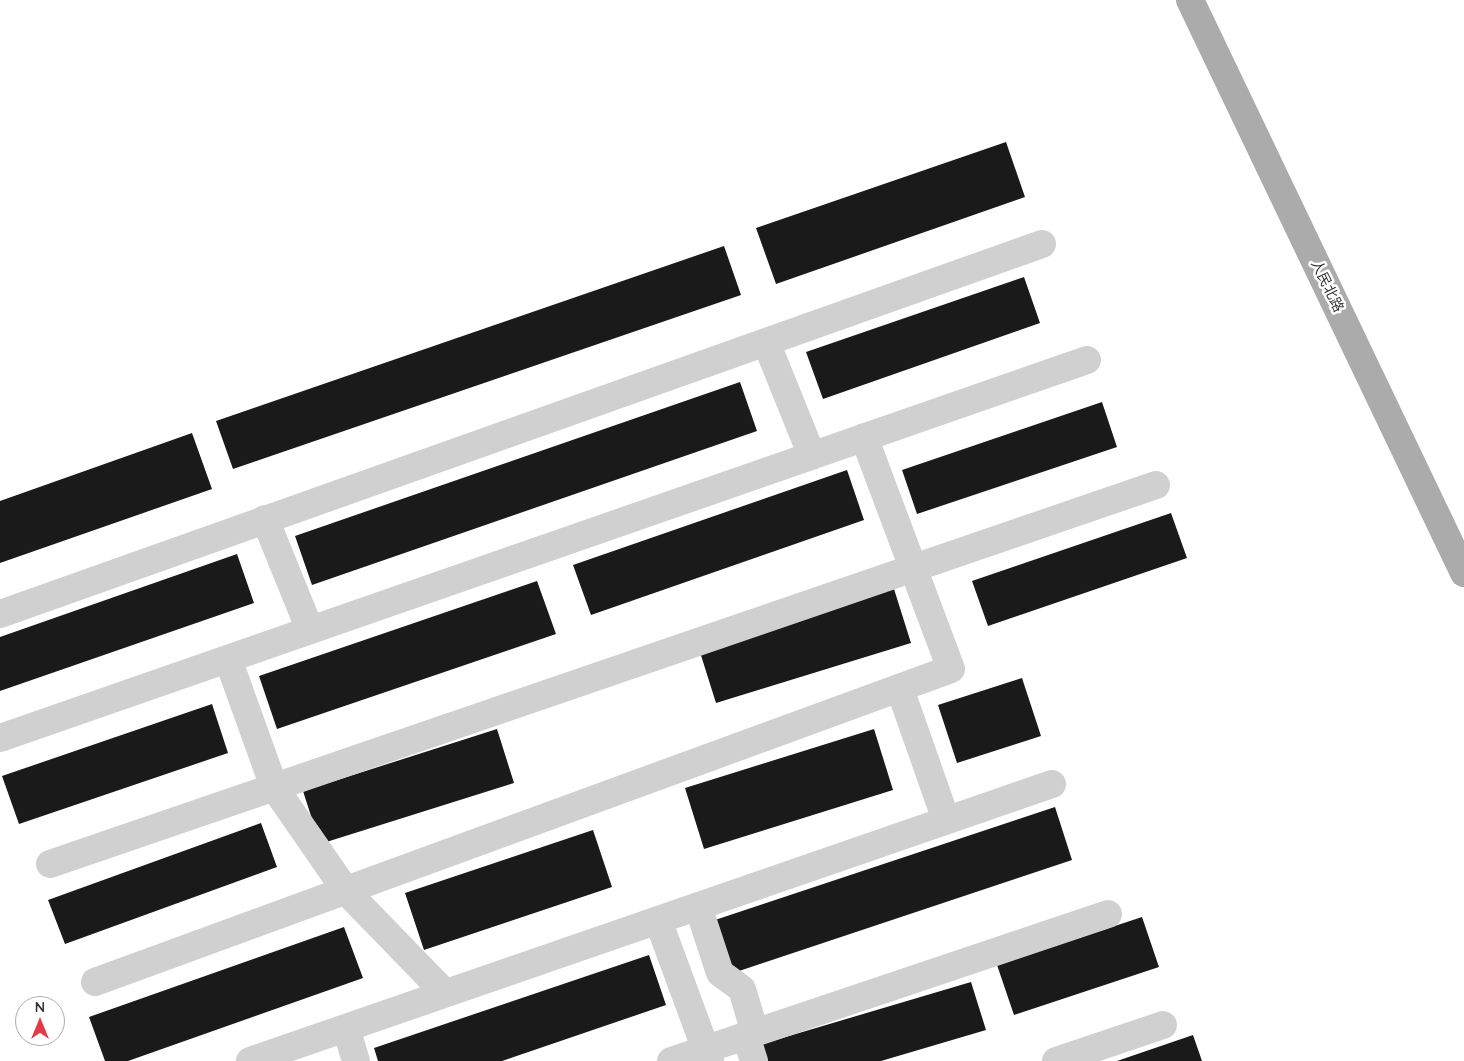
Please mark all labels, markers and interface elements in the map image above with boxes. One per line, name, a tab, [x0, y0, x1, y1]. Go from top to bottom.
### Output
street label: 人民北路	[1307, 257, 1347, 315]
north arrow	[15, 996, 65, 1046]
text: N	[35, 998, 45, 1016]

